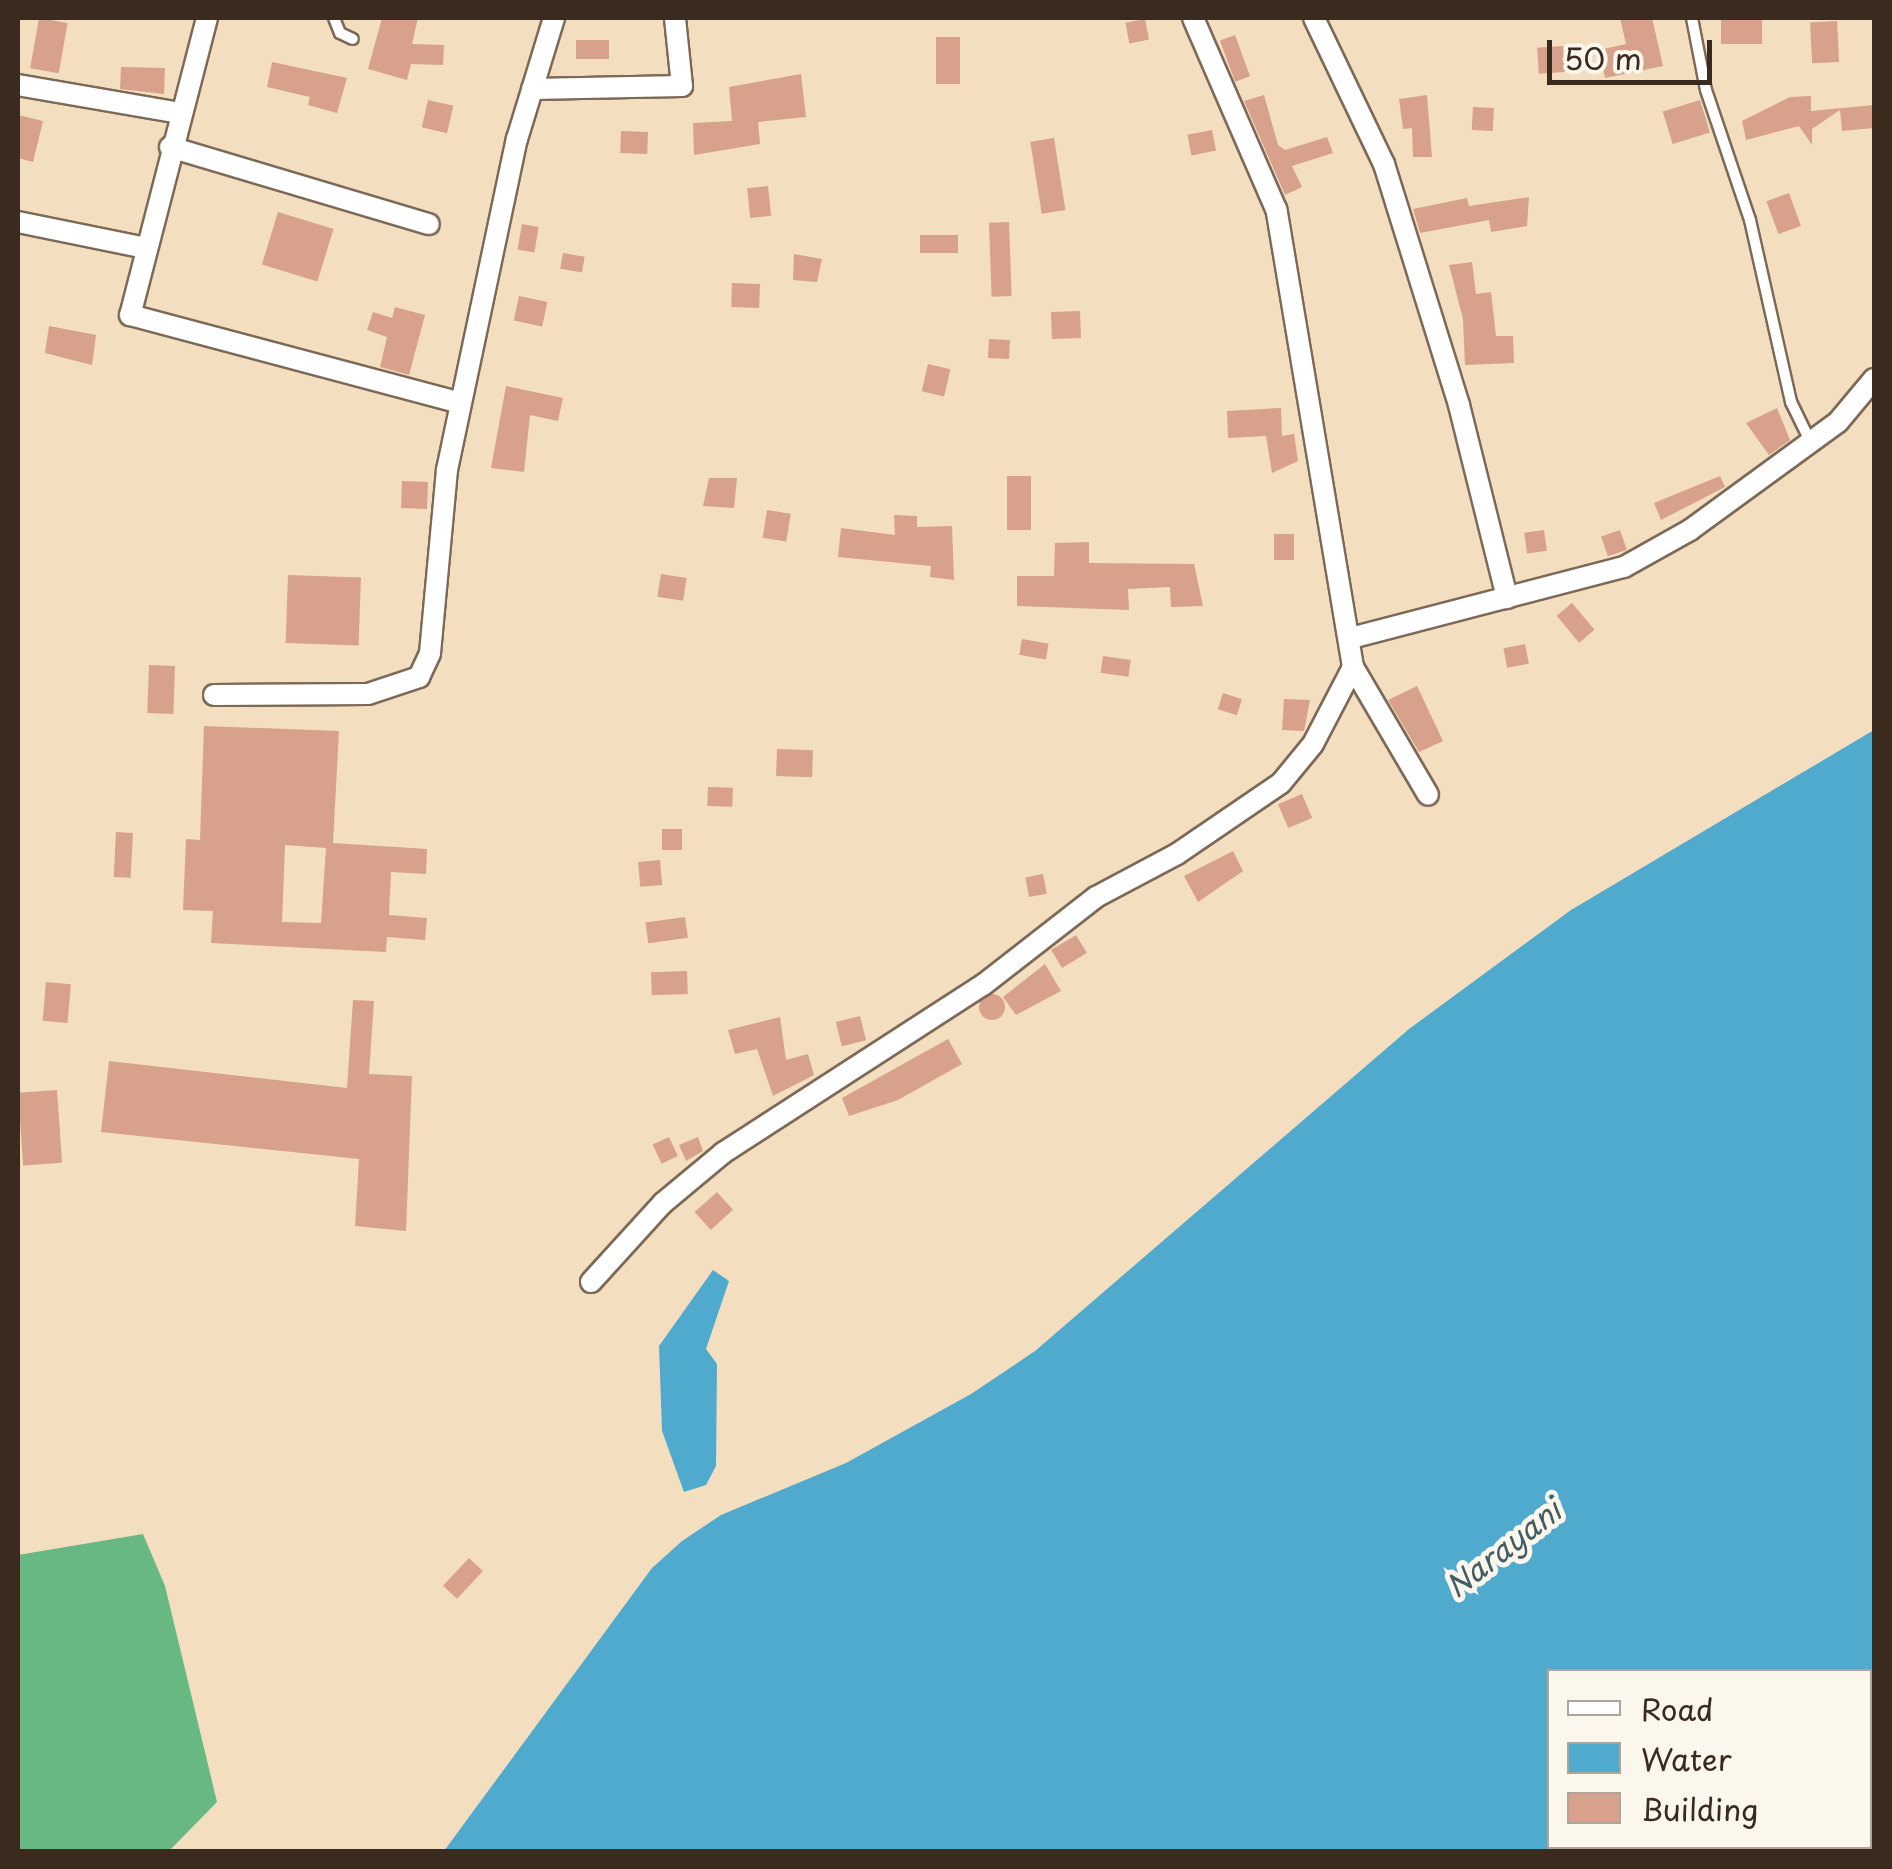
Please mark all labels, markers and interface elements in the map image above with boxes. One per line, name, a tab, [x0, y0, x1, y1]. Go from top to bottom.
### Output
scale bar	[1552, 20, 1717, 82]
text: 50 m	[1564, 35, 1642, 80]
water label: Narayani	[1438, 1492, 1568, 1604]
legend	[1547, 1669, 1872, 1849]
text: Road	[1641, 1686, 1714, 1731]
text: Water	[1641, 1736, 1732, 1781]
text: Building	[1641, 1786, 1758, 1831]

